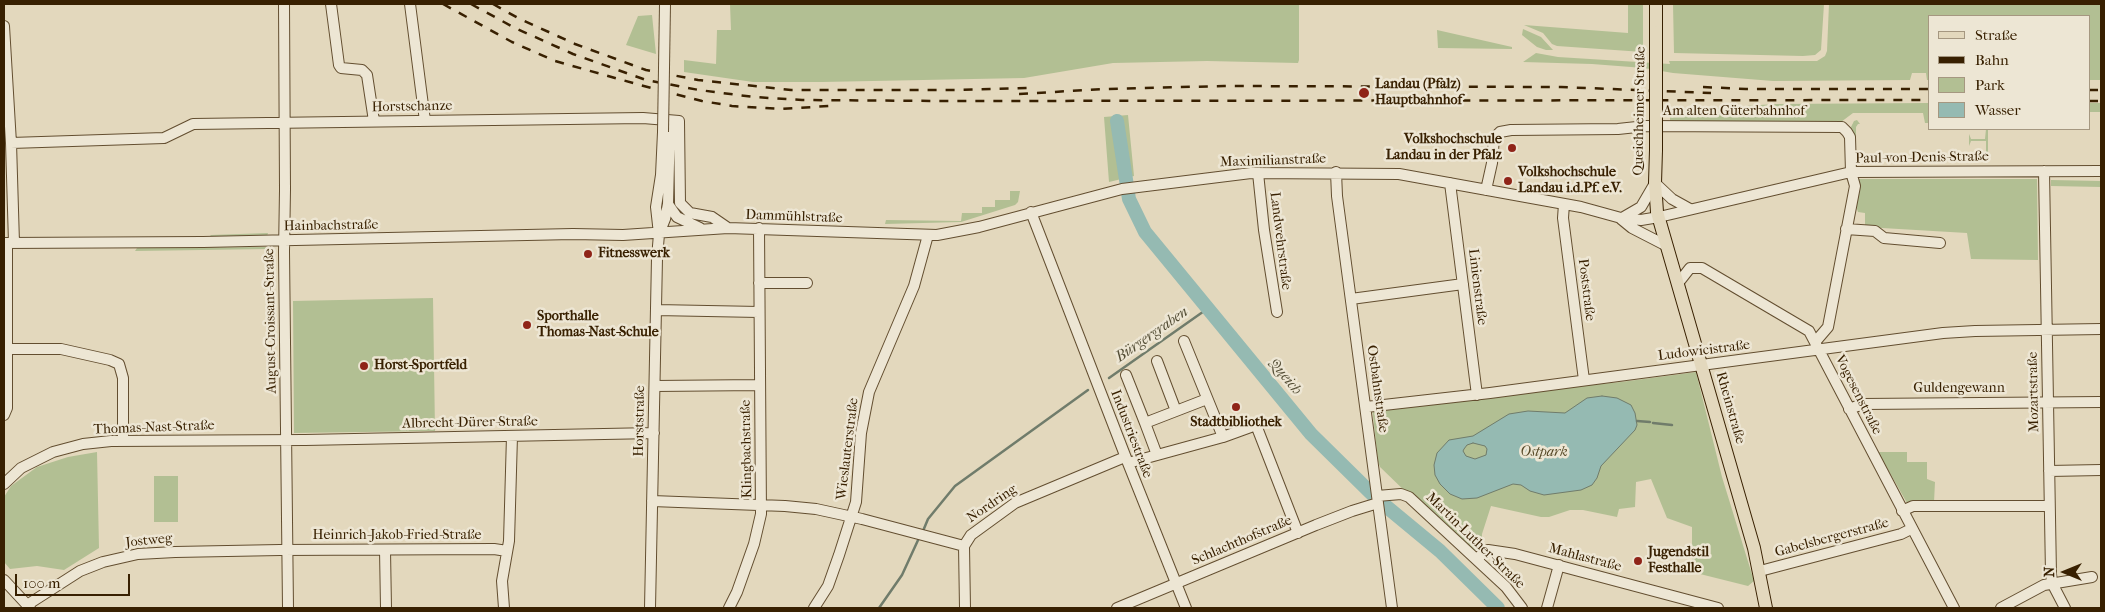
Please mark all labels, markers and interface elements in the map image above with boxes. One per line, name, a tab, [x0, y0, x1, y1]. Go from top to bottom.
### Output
legend	[1928, 15, 2090, 130]
text: Straße	[1975, 26, 2017, 44]
street label: Queichheimer Straße	[1630, 46, 1650, 176]
text: Bahn	[1975, 51, 2009, 69]
text: Park	[1975, 76, 2005, 94]
place label: Landau (Pfalz) Hauptbahnhof	[1375, 77, 1462, 110]
marker: Landau (Pfalz) Hauptbahnhof	[1357, 86, 1371, 100]
street label: Horstschanze	[371, 98, 453, 116]
text: Wasser	[1975, 101, 2021, 119]
street label: Am alten Güterbahnhof	[1663, 104, 1805, 120]
place label: Volkshochschule Landau in der Pfalz	[1386, 132, 1502, 164]
marker: Volkshochschule Landau in der Pfalz	[1506, 142, 1518, 154]
street label: Paul-von-Denis-Straße	[1855, 148, 1989, 168]
street label: Maximilianstraße	[1220, 151, 1326, 171]
place label: Volkshochschule Landau i.d.Pf. e.V.	[1518, 165, 1622, 198]
marker: Volkshochschule Landau i.d.Pf. e.V.	[1502, 175, 1514, 187]
street label: Landwehrstraße	[1266, 191, 1294, 291]
street label: Dammühlstraße	[745, 207, 843, 227]
street label: Hainbachstraße	[284, 217, 378, 235]
place label: Fitnesswerk	[598, 246, 670, 262]
street label: August-Croissant-Straße	[261, 248, 281, 394]
marker: Fitnesswerk	[582, 248, 594, 260]
street label: Linienstraße	[1464, 248, 1490, 326]
street label: Poststraße	[1574, 258, 1598, 322]
water label: Bürgergraben	[1112, 303, 1192, 367]
place label: Sporthalle Thomas-Nast-Schule	[537, 309, 659, 342]
marker: Sporthalle Thomas-Nast-Schule	[521, 319, 533, 331]
street label: Ludowicistraße	[1657, 337, 1751, 365]
street label: Ostbahnstraße	[1363, 344, 1391, 434]
street label: Vogesenstraße	[1831, 352, 1885, 438]
street label: Mozartstraße	[2025, 352, 2043, 432]
water label: Queich	[1265, 355, 1305, 399]
place label: Horst-Sportfeld	[374, 358, 467, 374]
marker: Horst-Sportfeld	[358, 360, 370, 372]
street label: Rheinstraße	[1712, 370, 1748, 446]
street label: Guldengewann	[1913, 381, 2005, 397]
street label: Horststraße	[631, 385, 649, 457]
street label: Industriestraße	[1106, 387, 1156, 481]
street label: Wieslauterstraße	[833, 397, 863, 501]
street label: Klingbachstraße	[738, 399, 756, 499]
marker: Stadtbibliothek	[1230, 401, 1242, 413]
street label: Albrecht-Dürer-Straße	[402, 413, 538, 433]
place label: Stadtbibliothek	[1190, 415, 1282, 431]
street label: Thomas-Nast-Straße	[93, 417, 215, 439]
park label: Ostpark	[1520, 445, 1568, 461]
street label: Nordring	[964, 481, 1020, 527]
street label: Martin-Luther-Straße	[1422, 489, 1528, 593]
street label: Schlachthofstraße	[1189, 512, 1295, 570]
street label: Gabelsbergerstraße	[1773, 515, 1891, 561]
street label: Heinrich-Jakob-Fried-Straße	[312, 528, 482, 544]
street label: Jostweg	[125, 530, 173, 552]
street label: Mahlastraße	[1547, 540, 1623, 576]
place label: Jugendstil Festhalle	[1648, 545, 1709, 578]
north arrow	[2040, 547, 2090, 597]
marker: Jugendstil Festhalle	[1632, 555, 1644, 567]
scale bar	[18, 564, 132, 596]
text: N	[2041, 567, 2058, 577]
text: 100 m	[23, 574, 61, 592]

